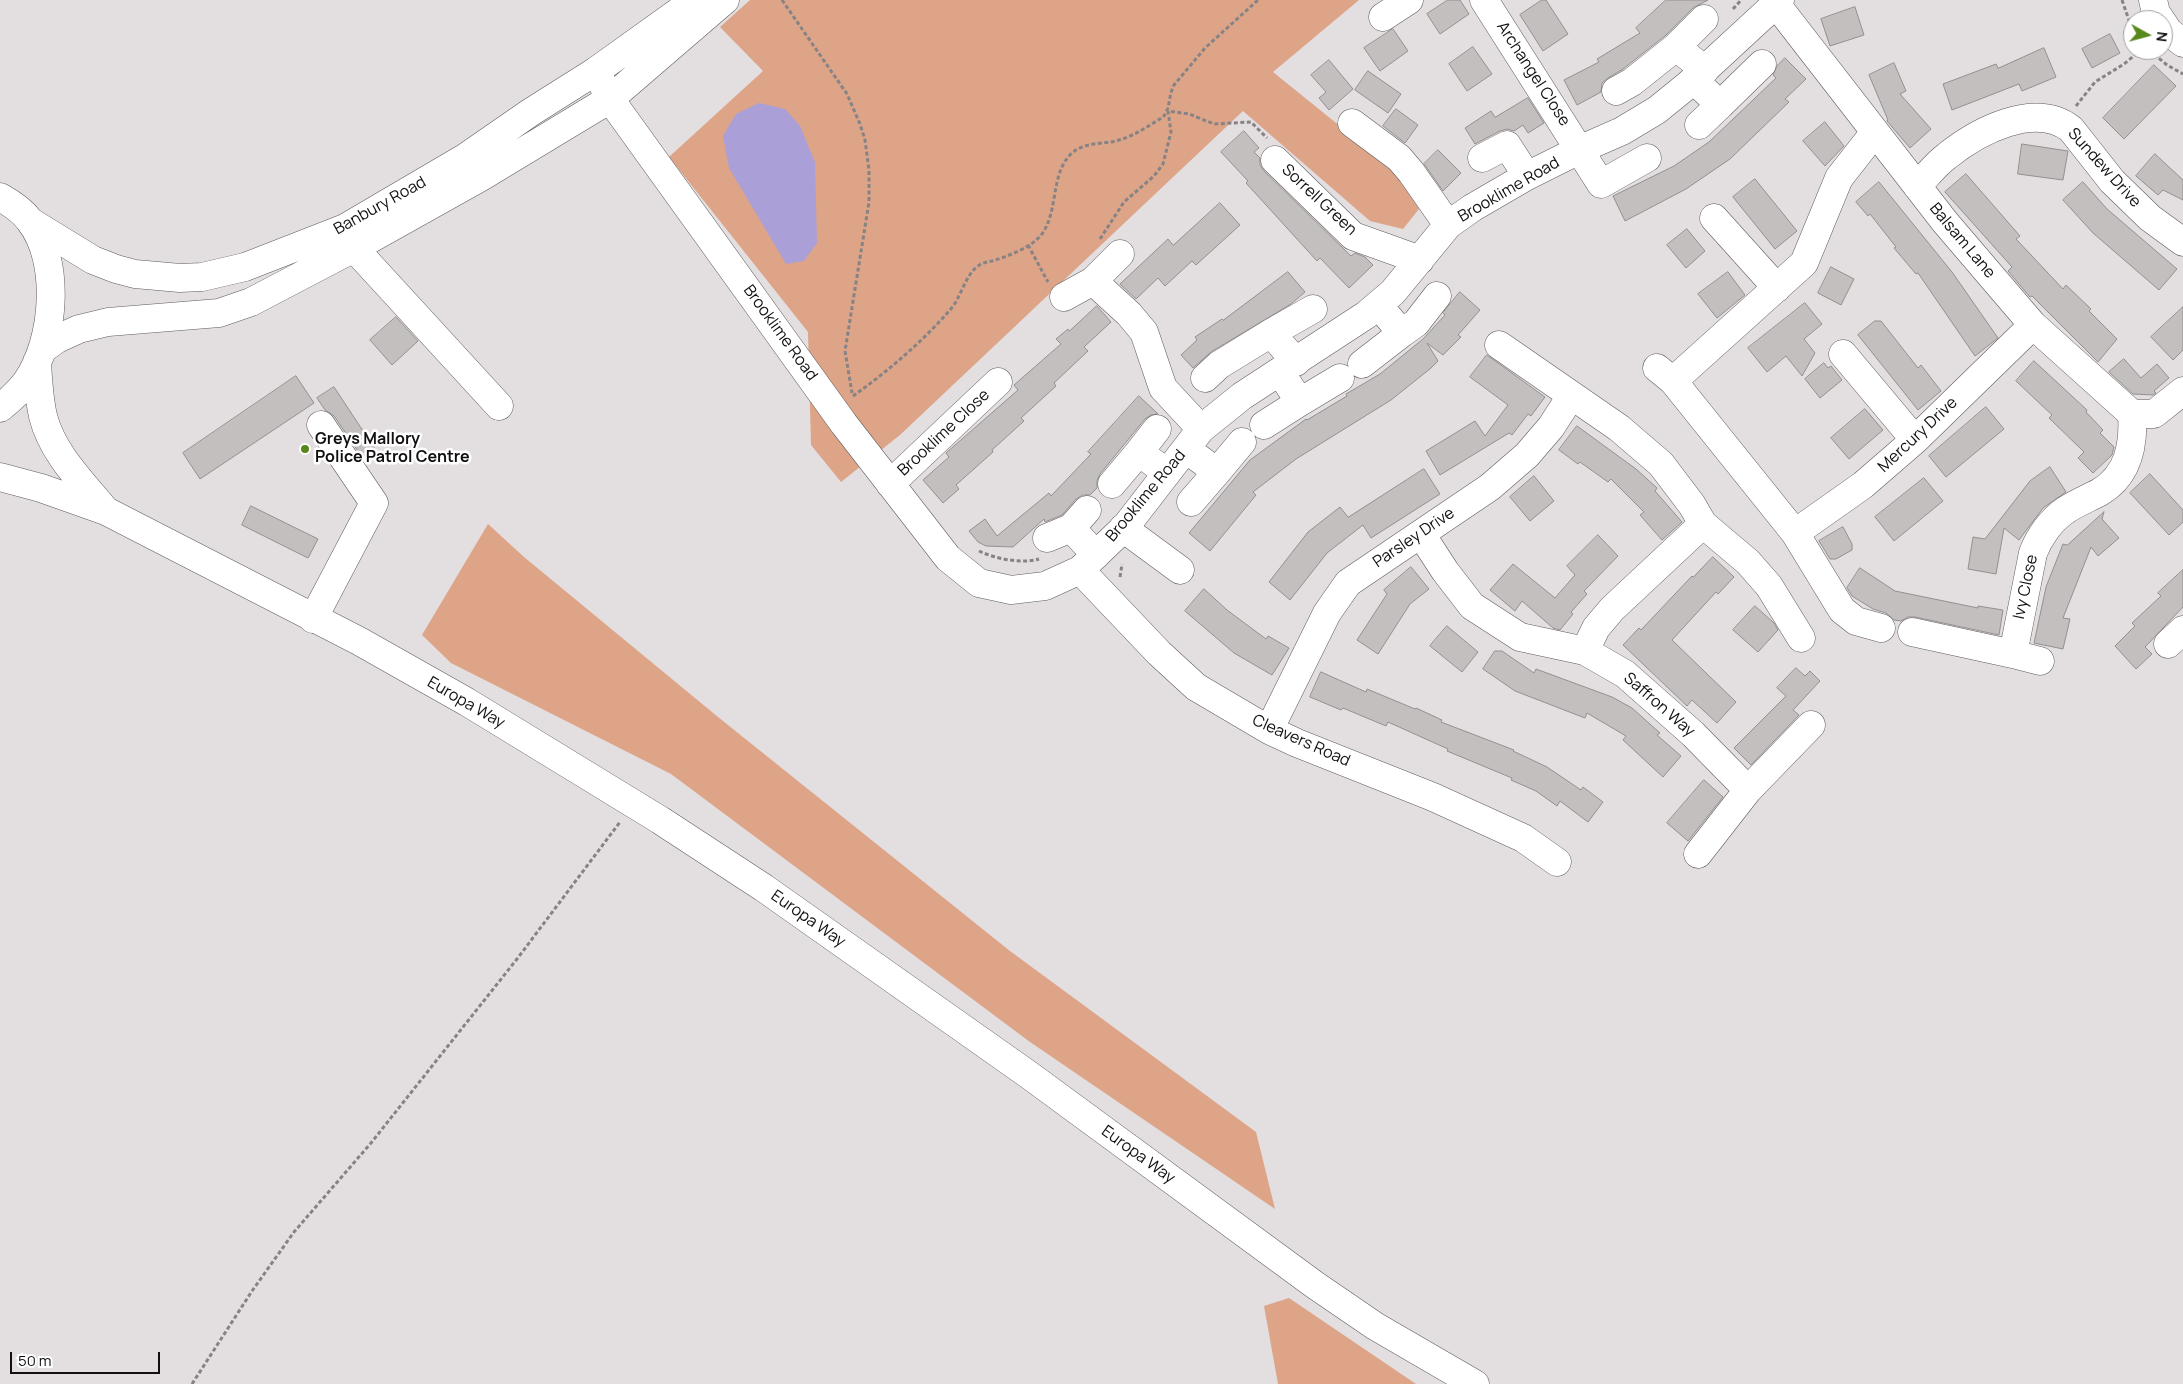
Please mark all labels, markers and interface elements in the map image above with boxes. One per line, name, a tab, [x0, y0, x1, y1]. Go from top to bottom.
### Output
north arrow	[2123, 10, 2173, 60]
street label: Archangel Close	[1492, 18, 1574, 130]
text: N	[2152, 31, 2172, 43]
street label: Sundew Drive	[2063, 124, 2145, 212]
street label: Brooklime Road	[1455, 153, 1563, 227]
street label: Sorrell Green	[1277, 160, 1361, 240]
street label: Banbury Road	[331, 173, 429, 239]
street label: Balsam Lane	[1925, 199, 1999, 283]
street label: Brooklime Road	[739, 281, 821, 385]
street label: Brooklime Close	[894, 386, 994, 480]
street label: Mercury Drive	[1874, 393, 1962, 477]
place label: Greys Mallory Police Patrol Centre	[315, 430, 470, 468]
marker: Greys Mallory Police Patrol Centre	[299, 443, 311, 455]
street label: Brooklime Road	[1102, 446, 1190, 546]
street label: Parsley Drive	[1370, 504, 1458, 572]
street label: Ivy Close	[2010, 553, 2042, 621]
street label: Saffron Way	[1619, 669, 1699, 741]
street label: Europa Way	[424, 673, 508, 733]
street label: Cleavers Road	[1249, 711, 1353, 771]
street label: Europa Way	[767, 886, 849, 952]
street label: Europa Way	[1097, 1122, 1179, 1188]
scale bar	[12, 1342, 162, 1374]
text: 50 m	[18, 1350, 52, 1371]

